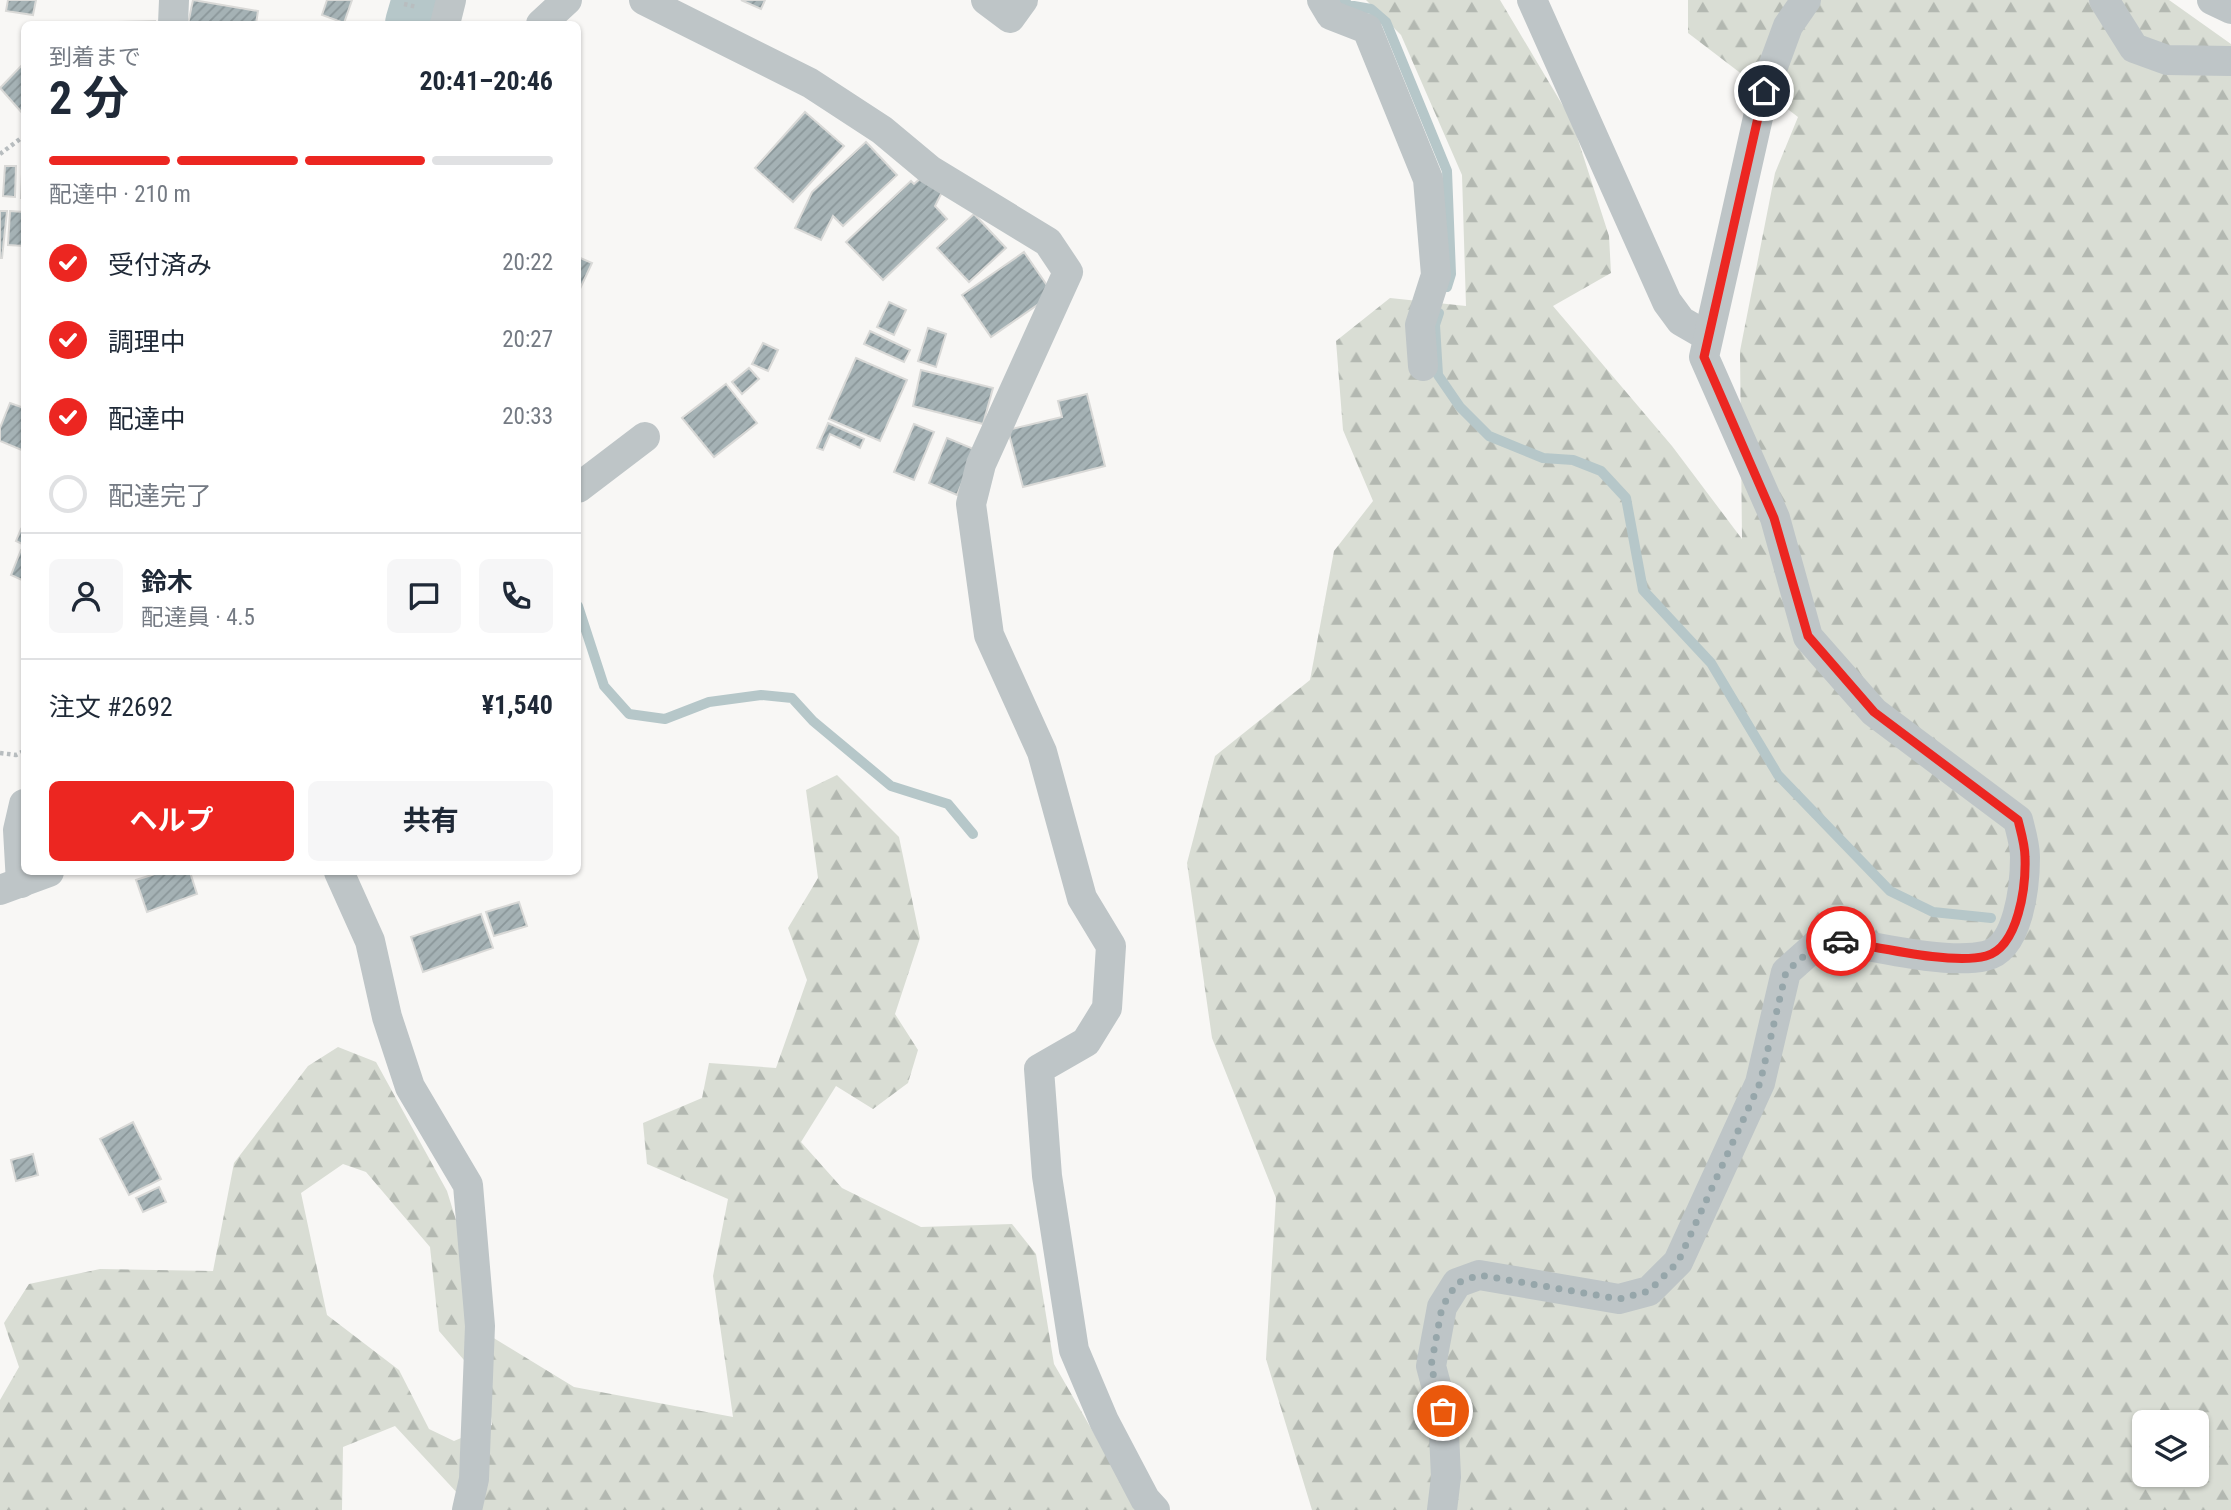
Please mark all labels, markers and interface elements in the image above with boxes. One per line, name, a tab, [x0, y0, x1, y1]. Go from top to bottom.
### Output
text: 到着まで	[49, 44, 141, 71]
pin	[1734, 61, 1794, 121]
text: 20:41–20:46	[419, 66, 553, 96]
text: 2 分	[49, 71, 129, 125]
icon: home	[1745, 72, 1783, 110]
text: 配達中 · 210 m	[49, 181, 191, 208]
icon: check	[49, 244, 87, 282]
text: 20:22	[502, 249, 553, 276]
text: 受付済み	[108, 250, 212, 280]
icon: check	[49, 321, 87, 359]
text: 20:27	[502, 326, 553, 353]
text: 調理中	[108, 327, 186, 357]
icon: check	[49, 398, 87, 436]
text: 20:33	[502, 403, 553, 430]
text: 配達中	[108, 404, 186, 434]
text: 配達完了	[108, 481, 212, 511]
button: person	[49, 559, 123, 633]
button: chat	[387, 559, 461, 633]
button: phone	[479, 559, 553, 633]
text: 鈴木	[141, 567, 193, 597]
text: 配達員 · 4.5	[141, 604, 255, 631]
text: ¥1,540	[482, 690, 553, 720]
text: 注文 #2692	[49, 692, 173, 722]
button: ヘルプ	[49, 781, 294, 861]
button: 共有	[308, 781, 553, 861]
courier	[1806, 906, 1876, 976]
icon: car	[1822, 922, 1860, 960]
pin	[1413, 1381, 1473, 1441]
icon: bag	[1424, 1392, 1462, 1430]
map controls	[2132, 1410, 2209, 1487]
button: layers	[2132, 1410, 2209, 1487]

